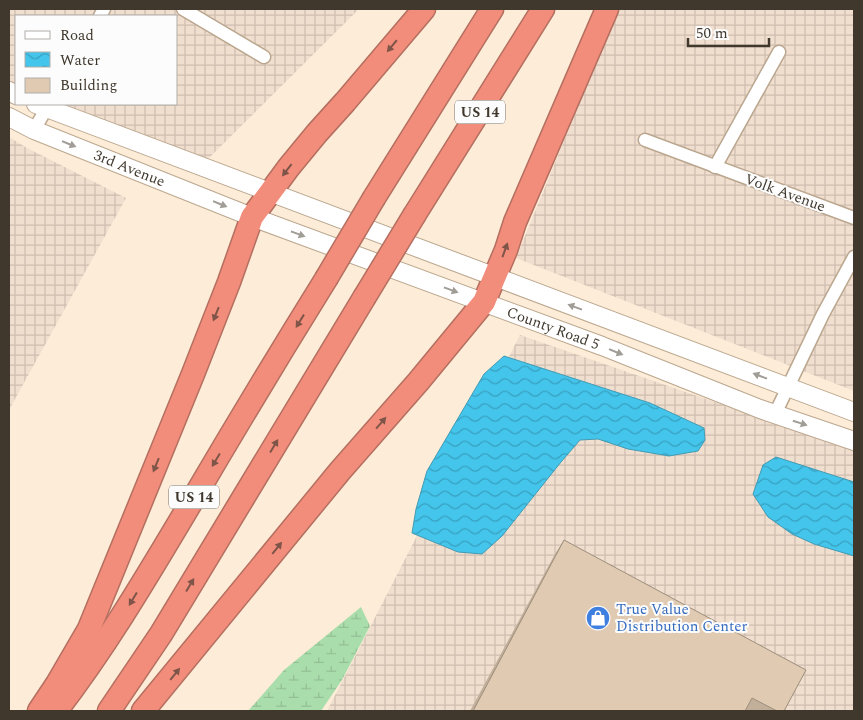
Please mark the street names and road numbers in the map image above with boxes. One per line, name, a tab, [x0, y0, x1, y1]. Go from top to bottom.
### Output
road number: US 14	[455, 100, 505, 124]
street label: 3rd Avenue	[90, 143, 169, 193]
street label: Volk Avenue	[741, 168, 829, 218]
street label: County Road 5	[504, 300, 603, 356]
road number: US 14	[169, 486, 219, 508]

